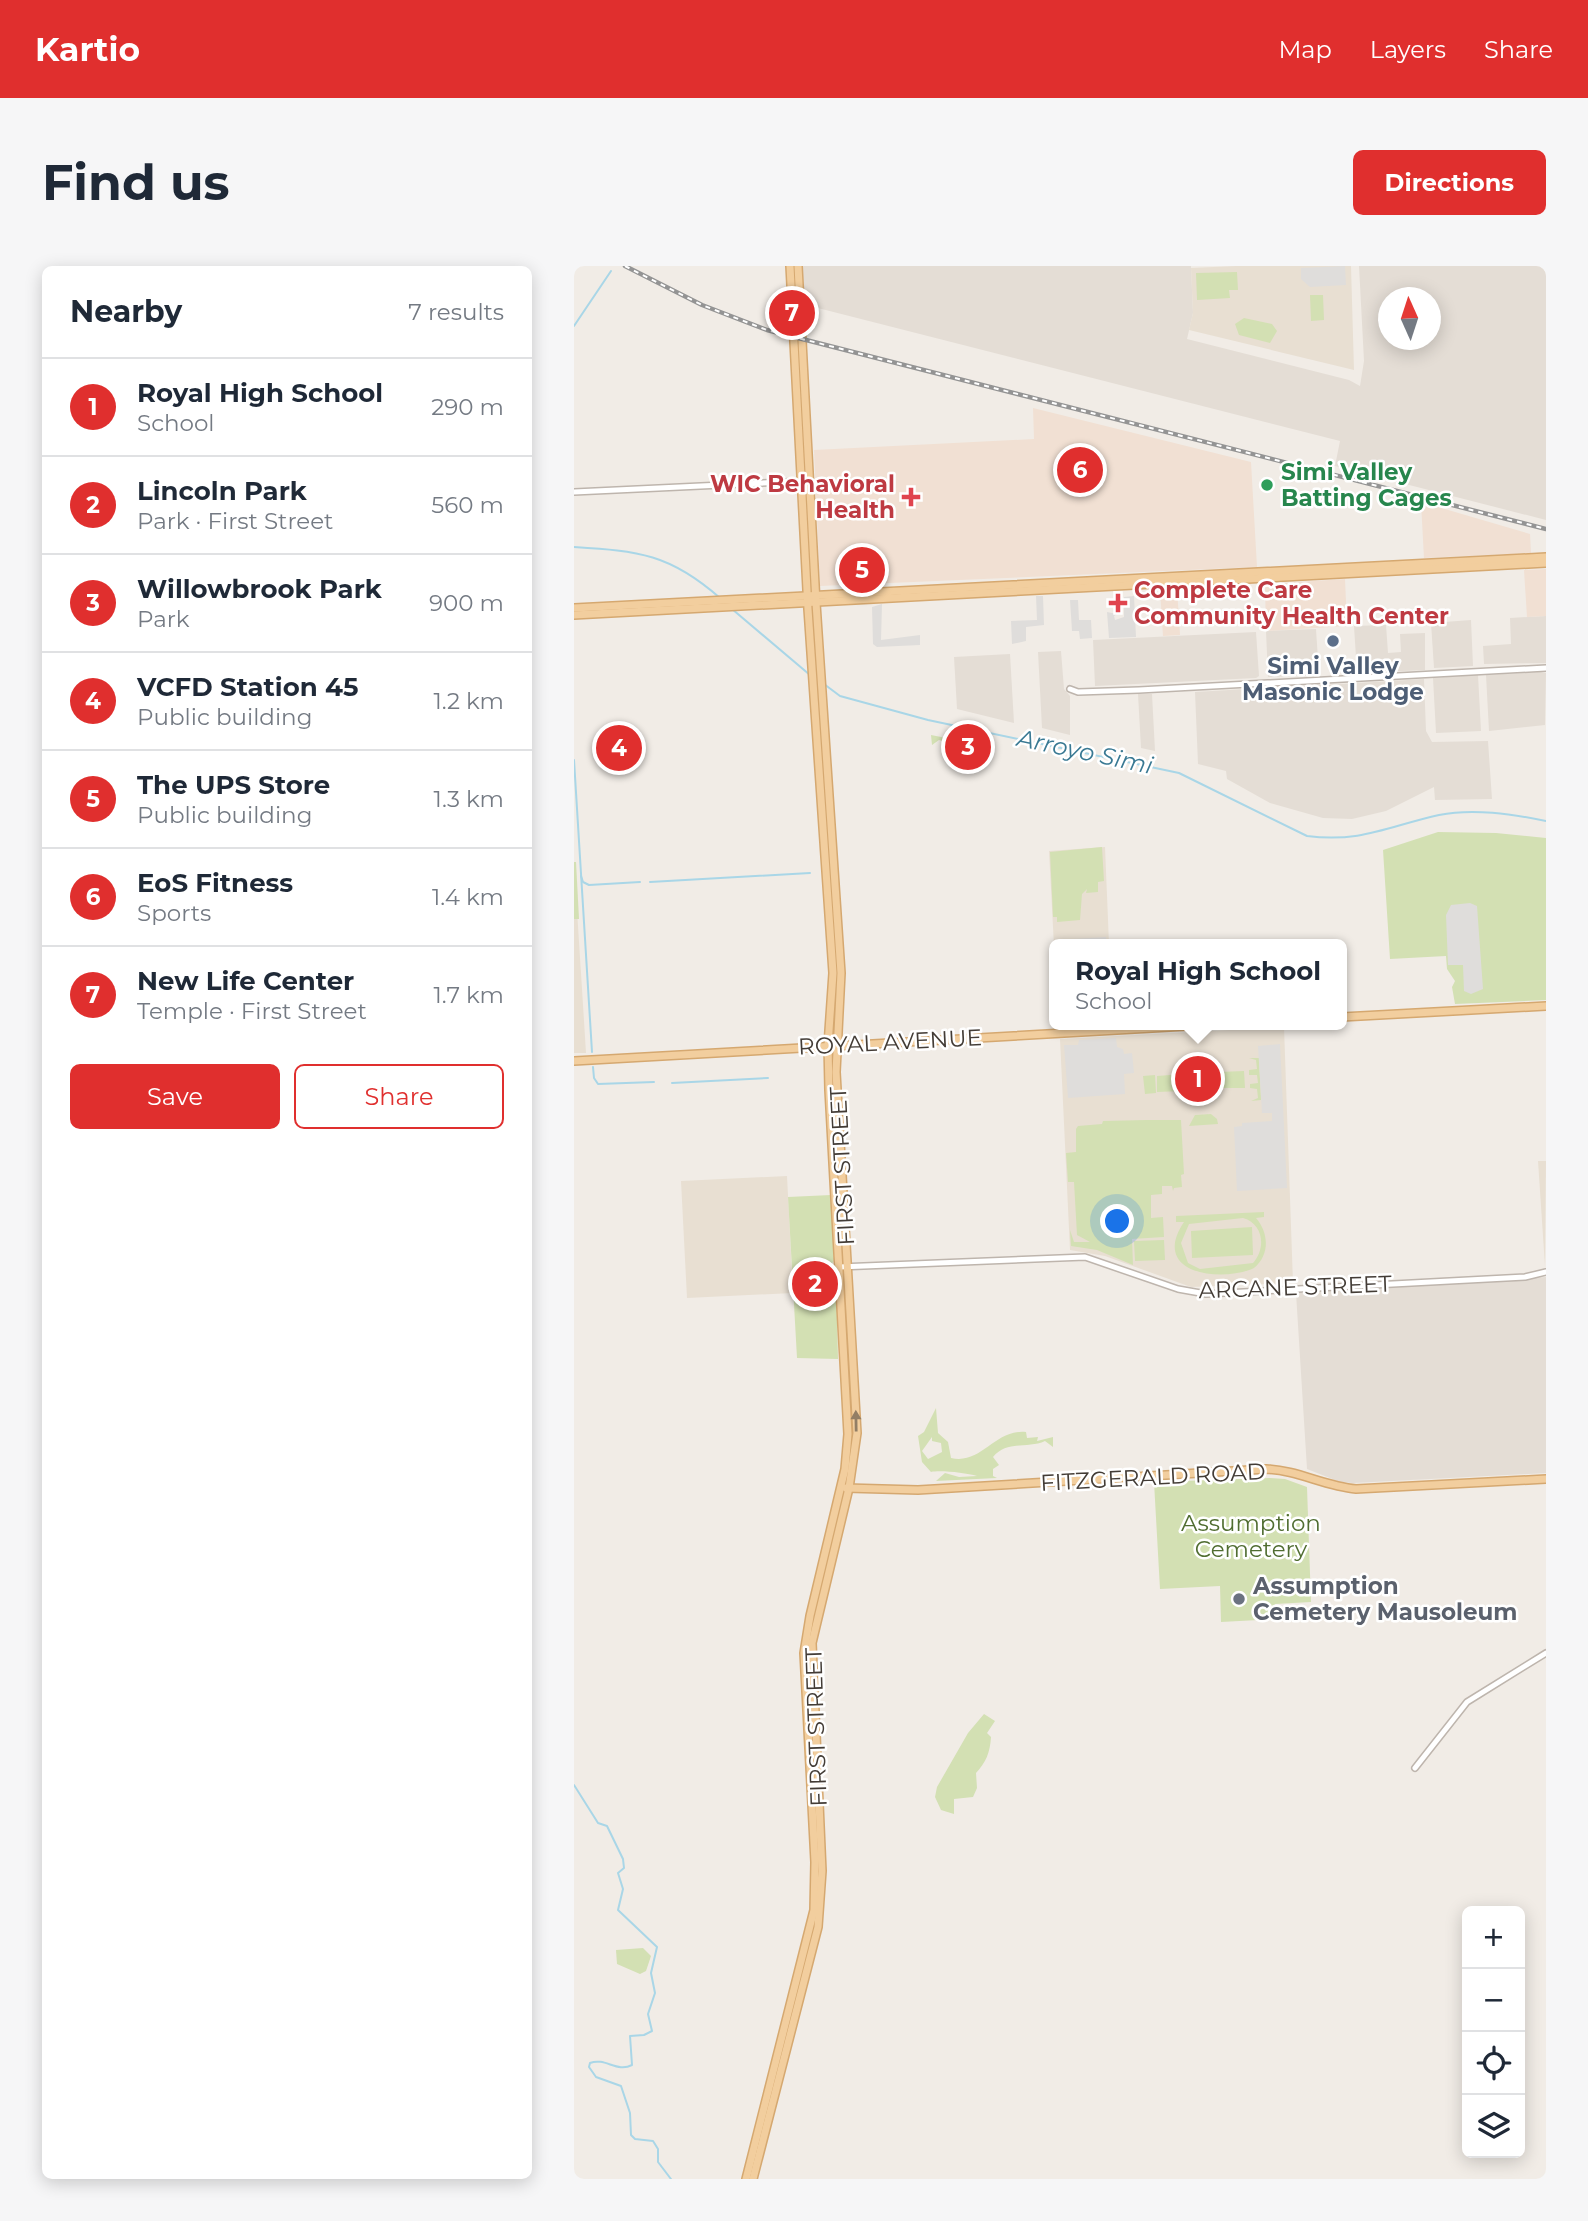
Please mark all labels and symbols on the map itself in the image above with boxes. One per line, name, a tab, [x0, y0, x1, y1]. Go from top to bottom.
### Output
pin: 7	[769, 287, 815, 339]
north arrow	[1378, 287, 1441, 350]
pin: 6	[1057, 444, 1103, 496]
place label: Simi Valley Batting Cages	[1281, 458, 1452, 512]
place label: WIC Behavioral Health	[710, 470, 895, 524]
marker: Simi Valley Batting Cages	[1259, 477, 1275, 493]
marker: WIC Behavioral Health	[901, 487, 921, 507]
pin: 5	[839, 544, 885, 596]
place label: Complete Care Community Health Center	[1134, 576, 1449, 630]
marker: Complete Care Community Health Center	[1108, 593, 1128, 613]
marker: Simi Valley Masonic Lodge	[1325, 633, 1341, 649]
place label: Simi Valley Masonic Lodge	[1242, 652, 1424, 706]
pin: 3	[945, 721, 991, 773]
pin: 4	[596, 722, 642, 774]
water label: Arroyo Simi	[1013, 723, 1156, 780]
street label: ROYAL AVENUE	[797, 1023, 983, 1061]
pin: 1	[1175, 1053, 1221, 1105]
street label: FIRST STREET	[824, 1085, 860, 1246]
your location	[1100, 1204, 1134, 1238]
pin: 2	[792, 1258, 838, 1310]
street label: ARCANE STREET	[1198, 1270, 1393, 1304]
one-way arrow	[851, 1410, 862, 1432]
street label: FITZGERALD ROAD	[1040, 1457, 1266, 1497]
park label: Assumption Cemetery	[1181, 1509, 1321, 1563]
place label: Assumption Cemetery Mausoleum	[1252, 1572, 1517, 1626]
marker: Assumption Cemetery Mausoleum	[1231, 1591, 1247, 1607]
street label: FIRST STREET	[799, 1646, 833, 1807]

